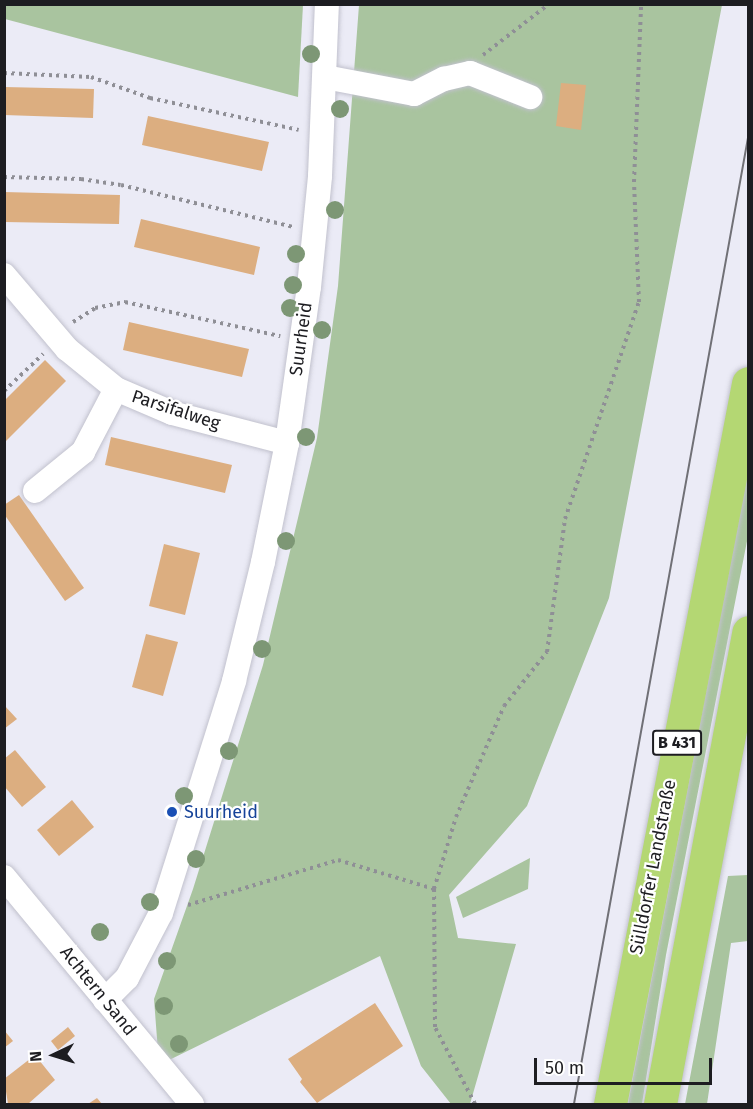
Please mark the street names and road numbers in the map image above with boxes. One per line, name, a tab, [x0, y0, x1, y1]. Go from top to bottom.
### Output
street label: Suurheid	[285, 301, 317, 377]
street label: Parsifalweg	[129, 386, 223, 434]
road number: B 431	[652, 730, 702, 756]
street label: Sülldorfer Landstraße	[625, 778, 681, 956]
street label: Achtern Sand	[55, 942, 141, 1040]

